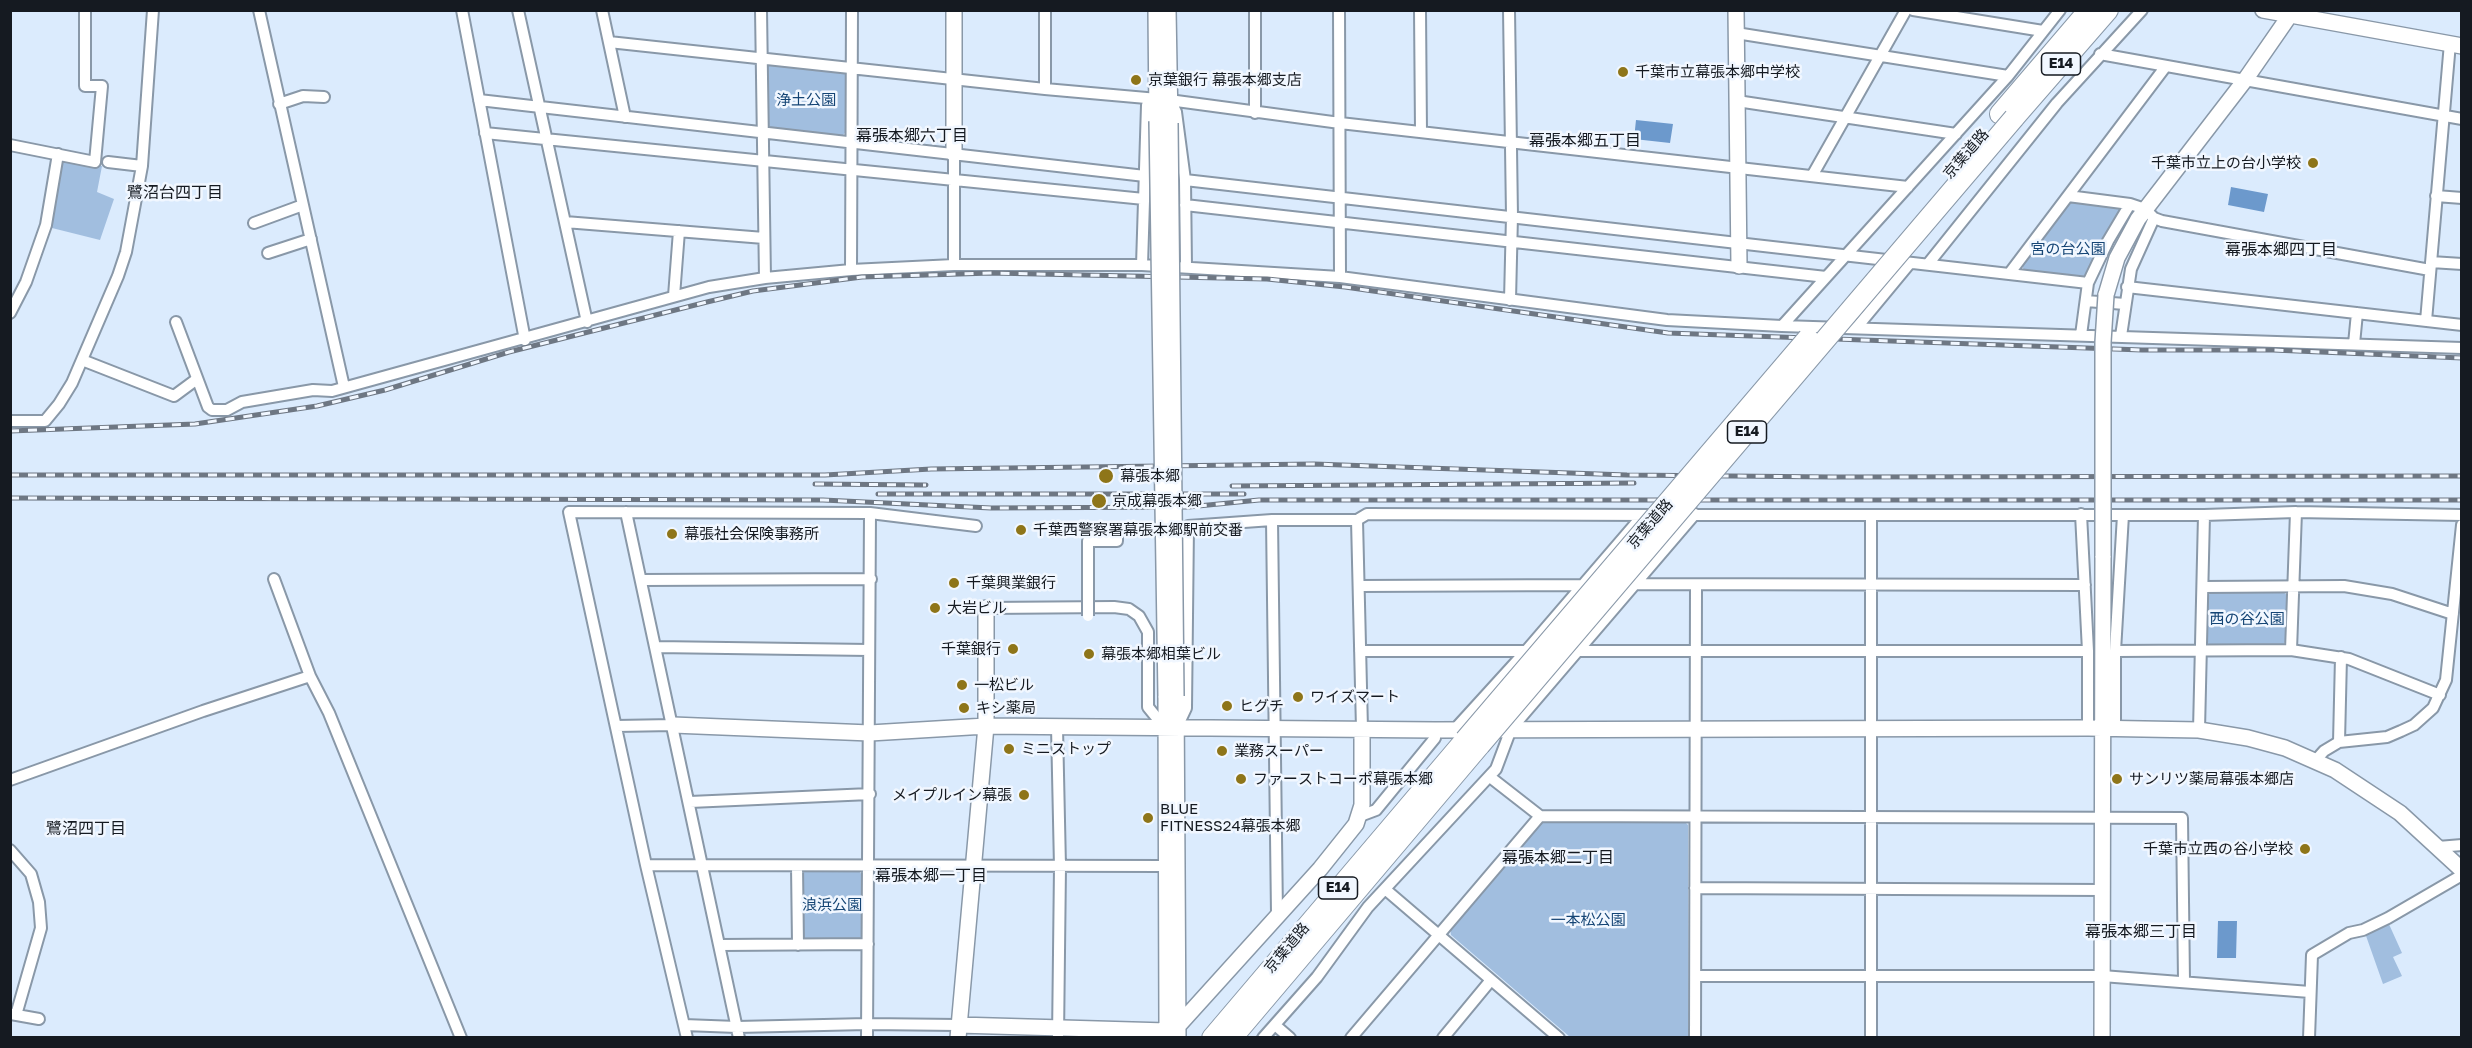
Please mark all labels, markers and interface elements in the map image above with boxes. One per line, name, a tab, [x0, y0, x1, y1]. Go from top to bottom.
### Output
road number: E14	[2042, 53, 2080, 75]
place label: 千葉市立幕張本郷中学校	[1635, 63, 1800, 81]
marker: 千葉市立幕張本郷中学校	[1616, 65, 1630, 79]
place label: 京葉銀行 幕張本郷支店	[1148, 71, 1302, 89]
marker: 京葉銀行 幕張本郷支店	[1129, 73, 1143, 87]
park label: 浄土公園	[776, 91, 836, 109]
street label: 京葉道路	[1940, 125, 1992, 183]
district label: 幕張本郷六丁目	[856, 126, 968, 146]
district label: 幕張本郷五丁目	[1529, 131, 1641, 151]
place label: 千葉市立上の台小学校	[2151, 154, 2301, 172]
marker: 千葉市立上の台小学校	[2306, 156, 2320, 170]
district label: 鷺沼台四丁目	[127, 183, 223, 203]
park label: 宮の台公園	[2031, 240, 2105, 258]
district label: 幕張本郷四丁目	[2225, 240, 2337, 260]
road number: E14	[1728, 421, 1766, 443]
marker: 幕張本郷	[1097, 467, 1115, 485]
place label: 幕張本郷	[1120, 467, 1180, 485]
marker: 京成幕張本郷	[1090, 492, 1108, 510]
place label: 京成幕張本郷	[1112, 492, 1202, 510]
street label: 京葉道路	[1624, 495, 1676, 553]
place label: 千葉西警察署幕張本郷駅前交番	[1033, 521, 1243, 539]
marker: 千葉西警察署幕張本郷駅前交番	[1014, 523, 1028, 537]
place label: 幕張社会保険事務所	[684, 525, 819, 543]
marker: 幕張社会保険事務所	[665, 527, 679, 541]
place label: 千葉興業銀行	[966, 574, 1056, 592]
marker: 千葉興業銀行	[947, 576, 961, 590]
place label: 大岩ビル	[947, 599, 1007, 617]
marker: 大岩ビル	[928, 601, 942, 615]
park label: 西の谷公園	[2210, 610, 2284, 628]
place label: 千葉銀行	[941, 640, 1001, 658]
marker: 千葉銀行	[1006, 642, 1020, 656]
place label: 幕張本郷相葉ビル	[1101, 645, 1221, 663]
marker: 幕張本郷相葉ビル	[1082, 647, 1096, 661]
place label: 一松ビル	[974, 676, 1034, 694]
marker: 一松ビル	[955, 678, 969, 692]
place label: ワイズマート	[1310, 688, 1400, 706]
marker: ワイズマート	[1291, 690, 1305, 704]
place label: ヒグチ	[1239, 697, 1284, 715]
place label: キシ薬局	[976, 699, 1036, 717]
marker: ヒグチ	[1220, 699, 1234, 713]
marker: キシ薬局	[957, 701, 971, 715]
place label: ミニストップ	[1021, 740, 1111, 758]
marker: ミニストップ	[1002, 742, 1016, 756]
place label: 業務スーパー	[1234, 742, 1324, 760]
marker: 業務スーパー	[1215, 744, 1229, 758]
place label: ファーストコーポ幕張本郷	[1253, 770, 1433, 788]
place label: サンリツ薬局幕張本郷店	[2129, 770, 2294, 788]
marker: ファーストコーポ幕張本郷	[1234, 772, 1248, 786]
marker: サンリツ薬局幕張本郷店	[2110, 772, 2124, 786]
place label: メイプルイン幕張	[892, 786, 1012, 804]
marker: メイプルイン幕張	[1017, 788, 1031, 802]
place label: BLUE FITNESS24幕張本郷	[1160, 800, 1301, 835]
marker: BLUE FITNESS24幕張本郷	[1141, 811, 1155, 825]
district label: 鷺沼四丁目	[46, 819, 126, 839]
place label: 千葉市立西の谷小学校	[2143, 840, 2293, 858]
marker: 千葉市立西の谷小学校	[2298, 842, 2312, 856]
district label: 幕張本郷二丁目	[1502, 848, 1614, 868]
district label: 幕張本郷一丁目	[875, 866, 987, 886]
road number: E14	[1318, 877, 1358, 899]
park label: 浪浜公園	[802, 896, 862, 914]
park label: 一本松公園	[1551, 911, 1625, 929]
street label: 京葉道路	[1261, 919, 1313, 977]
district label: 幕張本郷三丁目	[2085, 922, 2197, 942]

